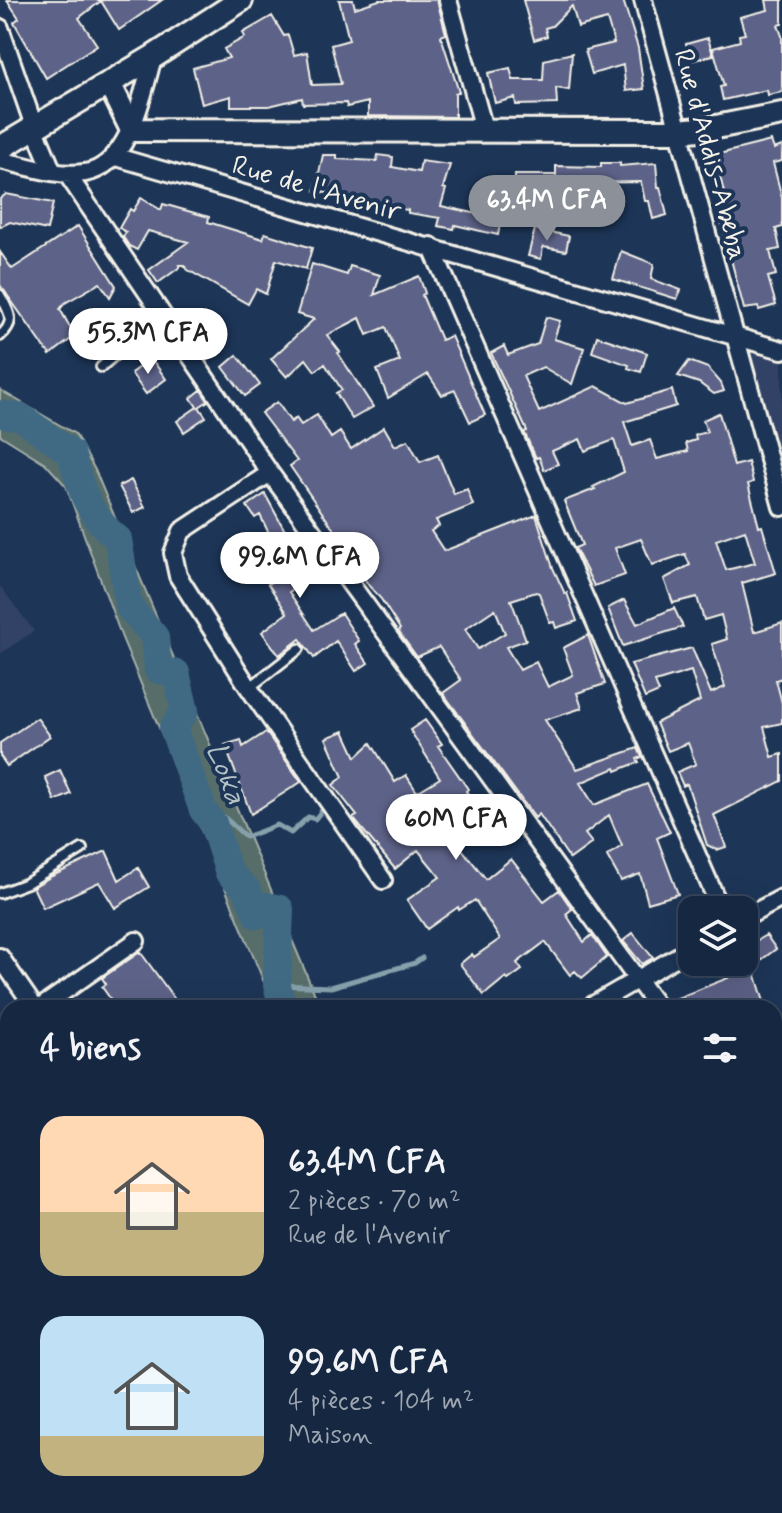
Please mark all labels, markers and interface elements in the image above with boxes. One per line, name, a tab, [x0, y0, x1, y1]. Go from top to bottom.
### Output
street label: Rue d'Addis-Abeba	[664, 45, 756, 264]
street label: Rue de l'Avenir	[227, 148, 406, 231]
pin: 63.4M CFA	[455, 175, 639, 243]
text: 63.4M CFA	[486, 184, 608, 218]
pin: 55.3M CFA	[56, 308, 240, 376]
text: 55.3M CFA	[87, 317, 209, 351]
pin: 99.6M CFA	[208, 532, 392, 600]
text: 99.6M CFA	[238, 541, 362, 575]
water label: Loka	[196, 737, 255, 810]
pin: 60M CFA	[382, 794, 530, 862]
text: 60M CFA	[404, 803, 508, 837]
map controls	[678, 896, 758, 976]
button: layers	[678, 896, 758, 976]
text: 4 biens	[40, 1026, 141, 1071]
icon: filters	[698, 1026, 742, 1070]
text: 63.4M CFA	[288, 1140, 446, 1185]
icon: home	[104, 1148, 200, 1244]
text: 2 pièces · 70 m²	[288, 1185, 461, 1219]
text: Rue de l'Avenir	[288, 1219, 450, 1253]
text: 99.6M CFA	[288, 1340, 449, 1385]
icon: home	[104, 1348, 200, 1444]
text: 4 pièces · 104 m²	[288, 1385, 474, 1419]
text: Maison	[288, 1419, 372, 1453]

